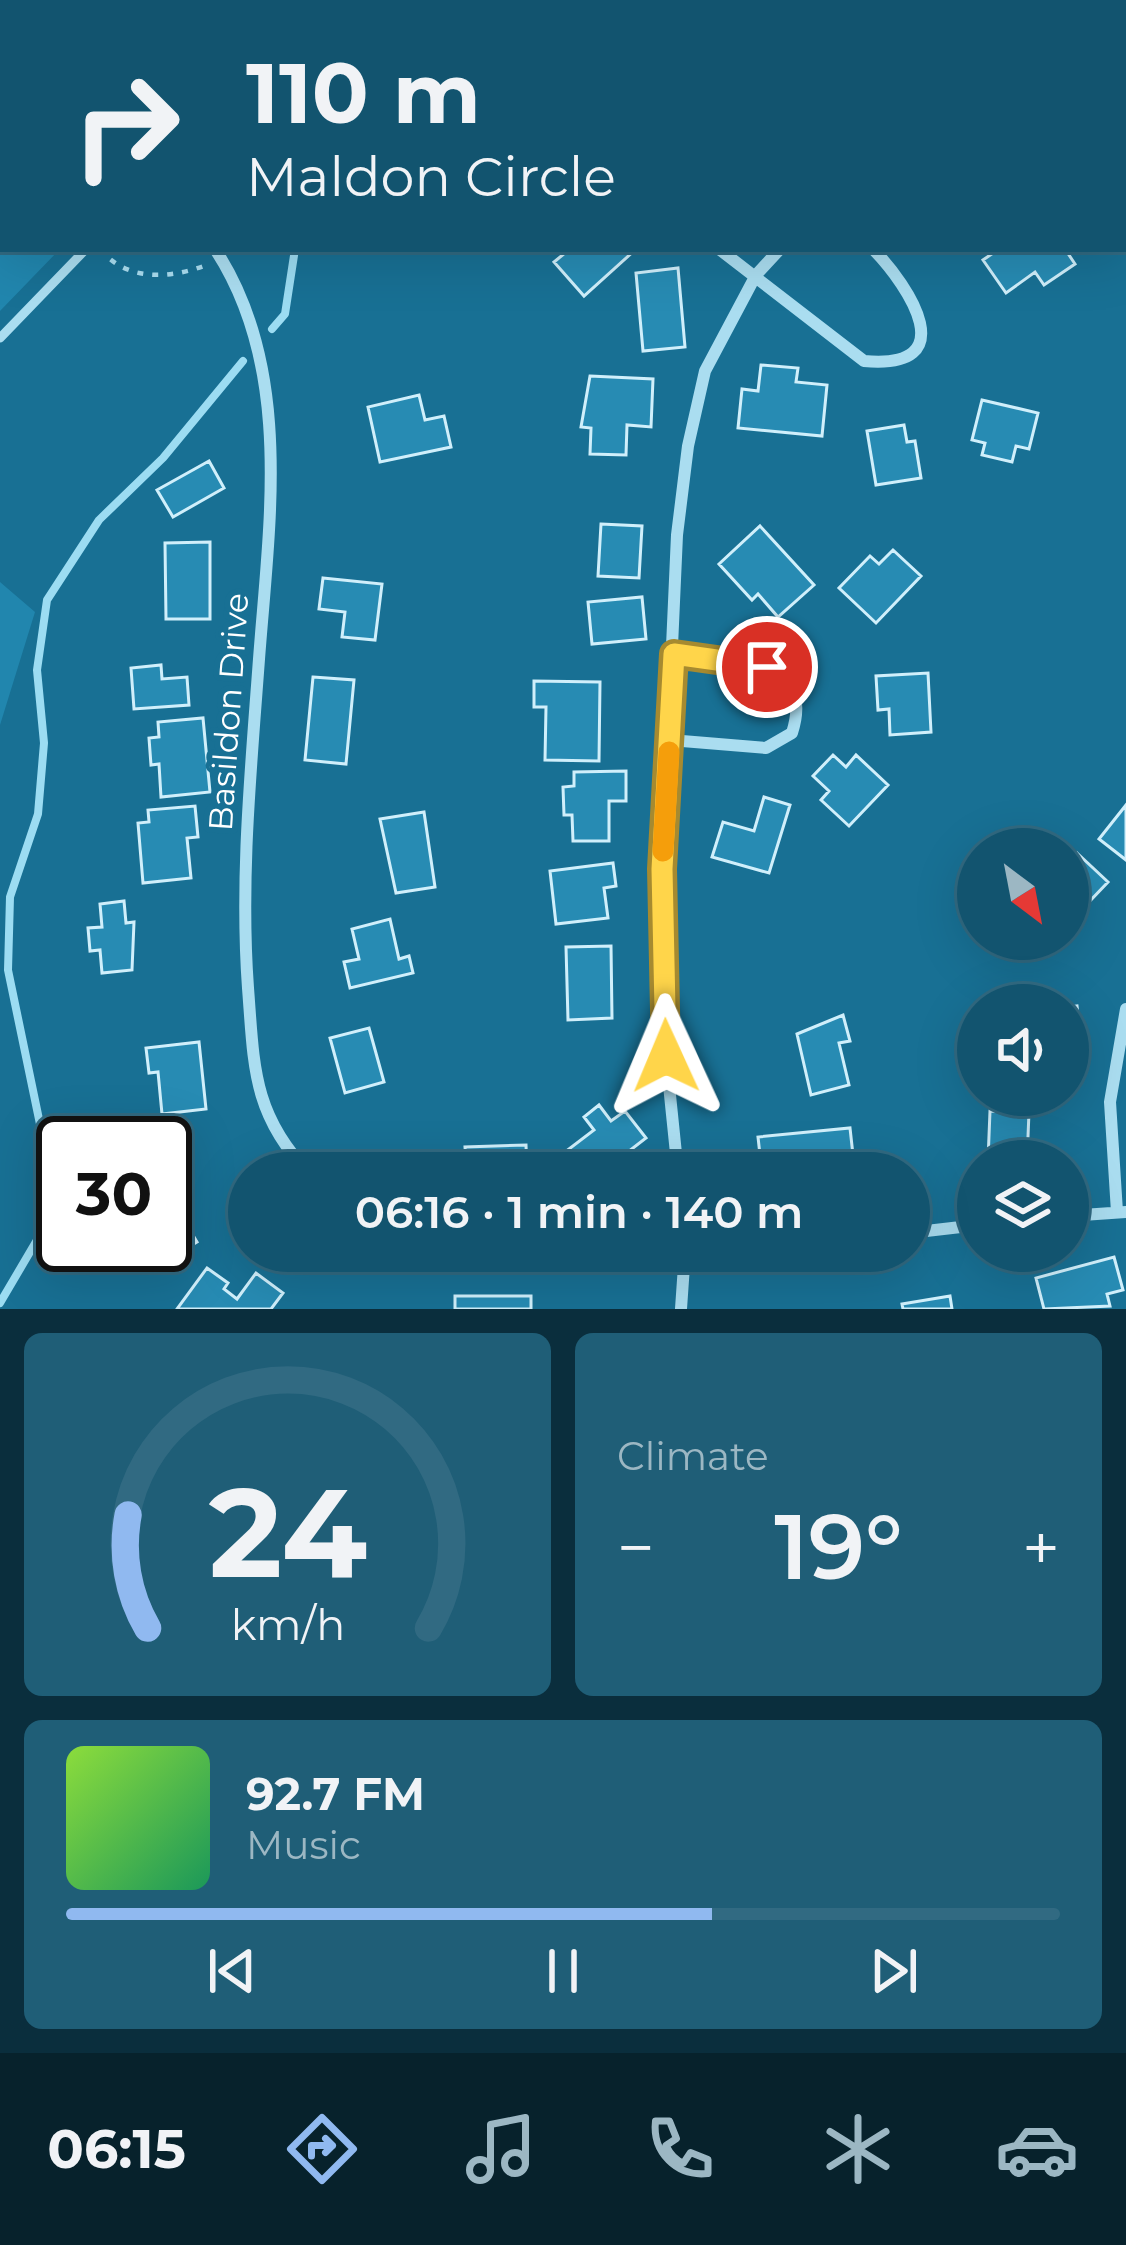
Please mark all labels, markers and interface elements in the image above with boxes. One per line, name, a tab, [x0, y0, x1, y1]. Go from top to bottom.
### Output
text: 110 m	[246, 42, 481, 144]
icon: right	[48, 48, 204, 204]
text: Maldon Circle	[246, 144, 616, 210]
street label: Basildon Drive	[200, 592, 256, 832]
pin	[716, 616, 818, 718]
icon: arrive	[734, 634, 800, 700]
north arrow	[957, 828, 1089, 960]
map controls	[957, 828, 1089, 1272]
button: sound	[957, 984, 1089, 1116]
position arrow	[603, 993, 729, 1119]
speed limit sign: 30	[36, 1116, 192, 1272]
button: layers	[957, 1140, 1089, 1272]
text: 06:16 · 1 min · 140 m	[355, 1184, 803, 1239]
text: Climate	[617, 1432, 769, 1480]
text: 24	[208, 1456, 367, 1608]
text: 19°	[774, 1492, 903, 1602]
text: −	[617, 1507, 655, 1588]
text: +	[1022, 1507, 1060, 1588]
text: km/h	[230, 1597, 345, 1650]
text: 92.7 FM	[246, 1766, 425, 1821]
text: Music	[246, 1821, 361, 1869]
icon: previous	[199, 1938, 265, 2004]
icon: pause	[530, 1938, 596, 2004]
icon: next	[861, 1938, 927, 2004]
icon: directions	[280, 2107, 364, 2191]
icon: music	[459, 2107, 543, 2191]
icon: phone	[638, 2107, 722, 2191]
icon: climate	[816, 2107, 900, 2191]
icon: car	[995, 2107, 1079, 2191]
text: 06:15	[47, 2116, 186, 2182]

